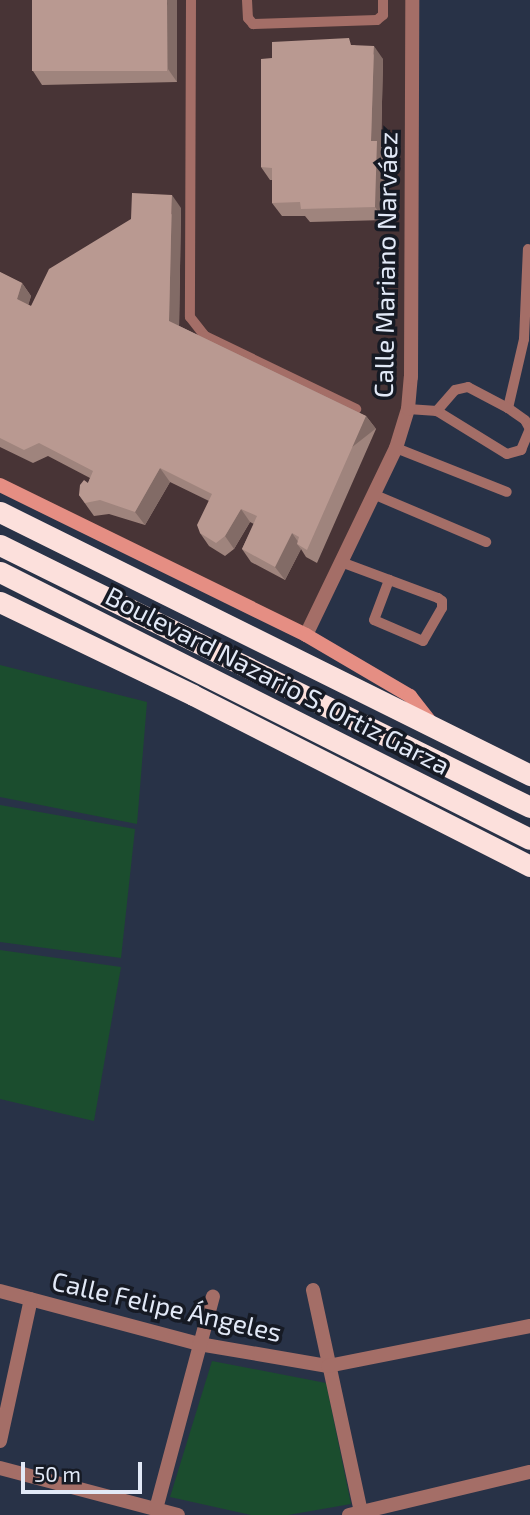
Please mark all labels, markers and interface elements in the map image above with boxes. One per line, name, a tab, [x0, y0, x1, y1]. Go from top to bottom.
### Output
street label: Calle Mariano Narváez	[367, 132, 403, 398]
street label: Boulevard Nazario S. Ortiz Garza	[101, 579, 455, 781]
street label: Calle Felipe Ángeles	[49, 1264, 285, 1348]
scale bar	[24, 1448, 145, 1492]
text: 50 m	[34, 1461, 81, 1486]

